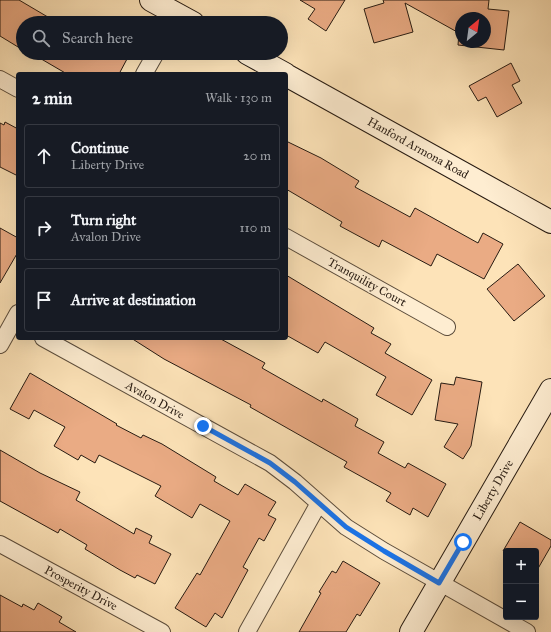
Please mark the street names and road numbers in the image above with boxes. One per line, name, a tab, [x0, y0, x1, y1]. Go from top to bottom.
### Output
street label: Hanford Armona Road	[365, 114, 471, 182]
street label: Tranquility Court	[325, 255, 409, 311]
street label: Avalon Drive	[122, 378, 187, 422]
street label: Liberty Drive	[470, 457, 516, 523]
street label: Prosperity Drive	[42, 563, 120, 613]

